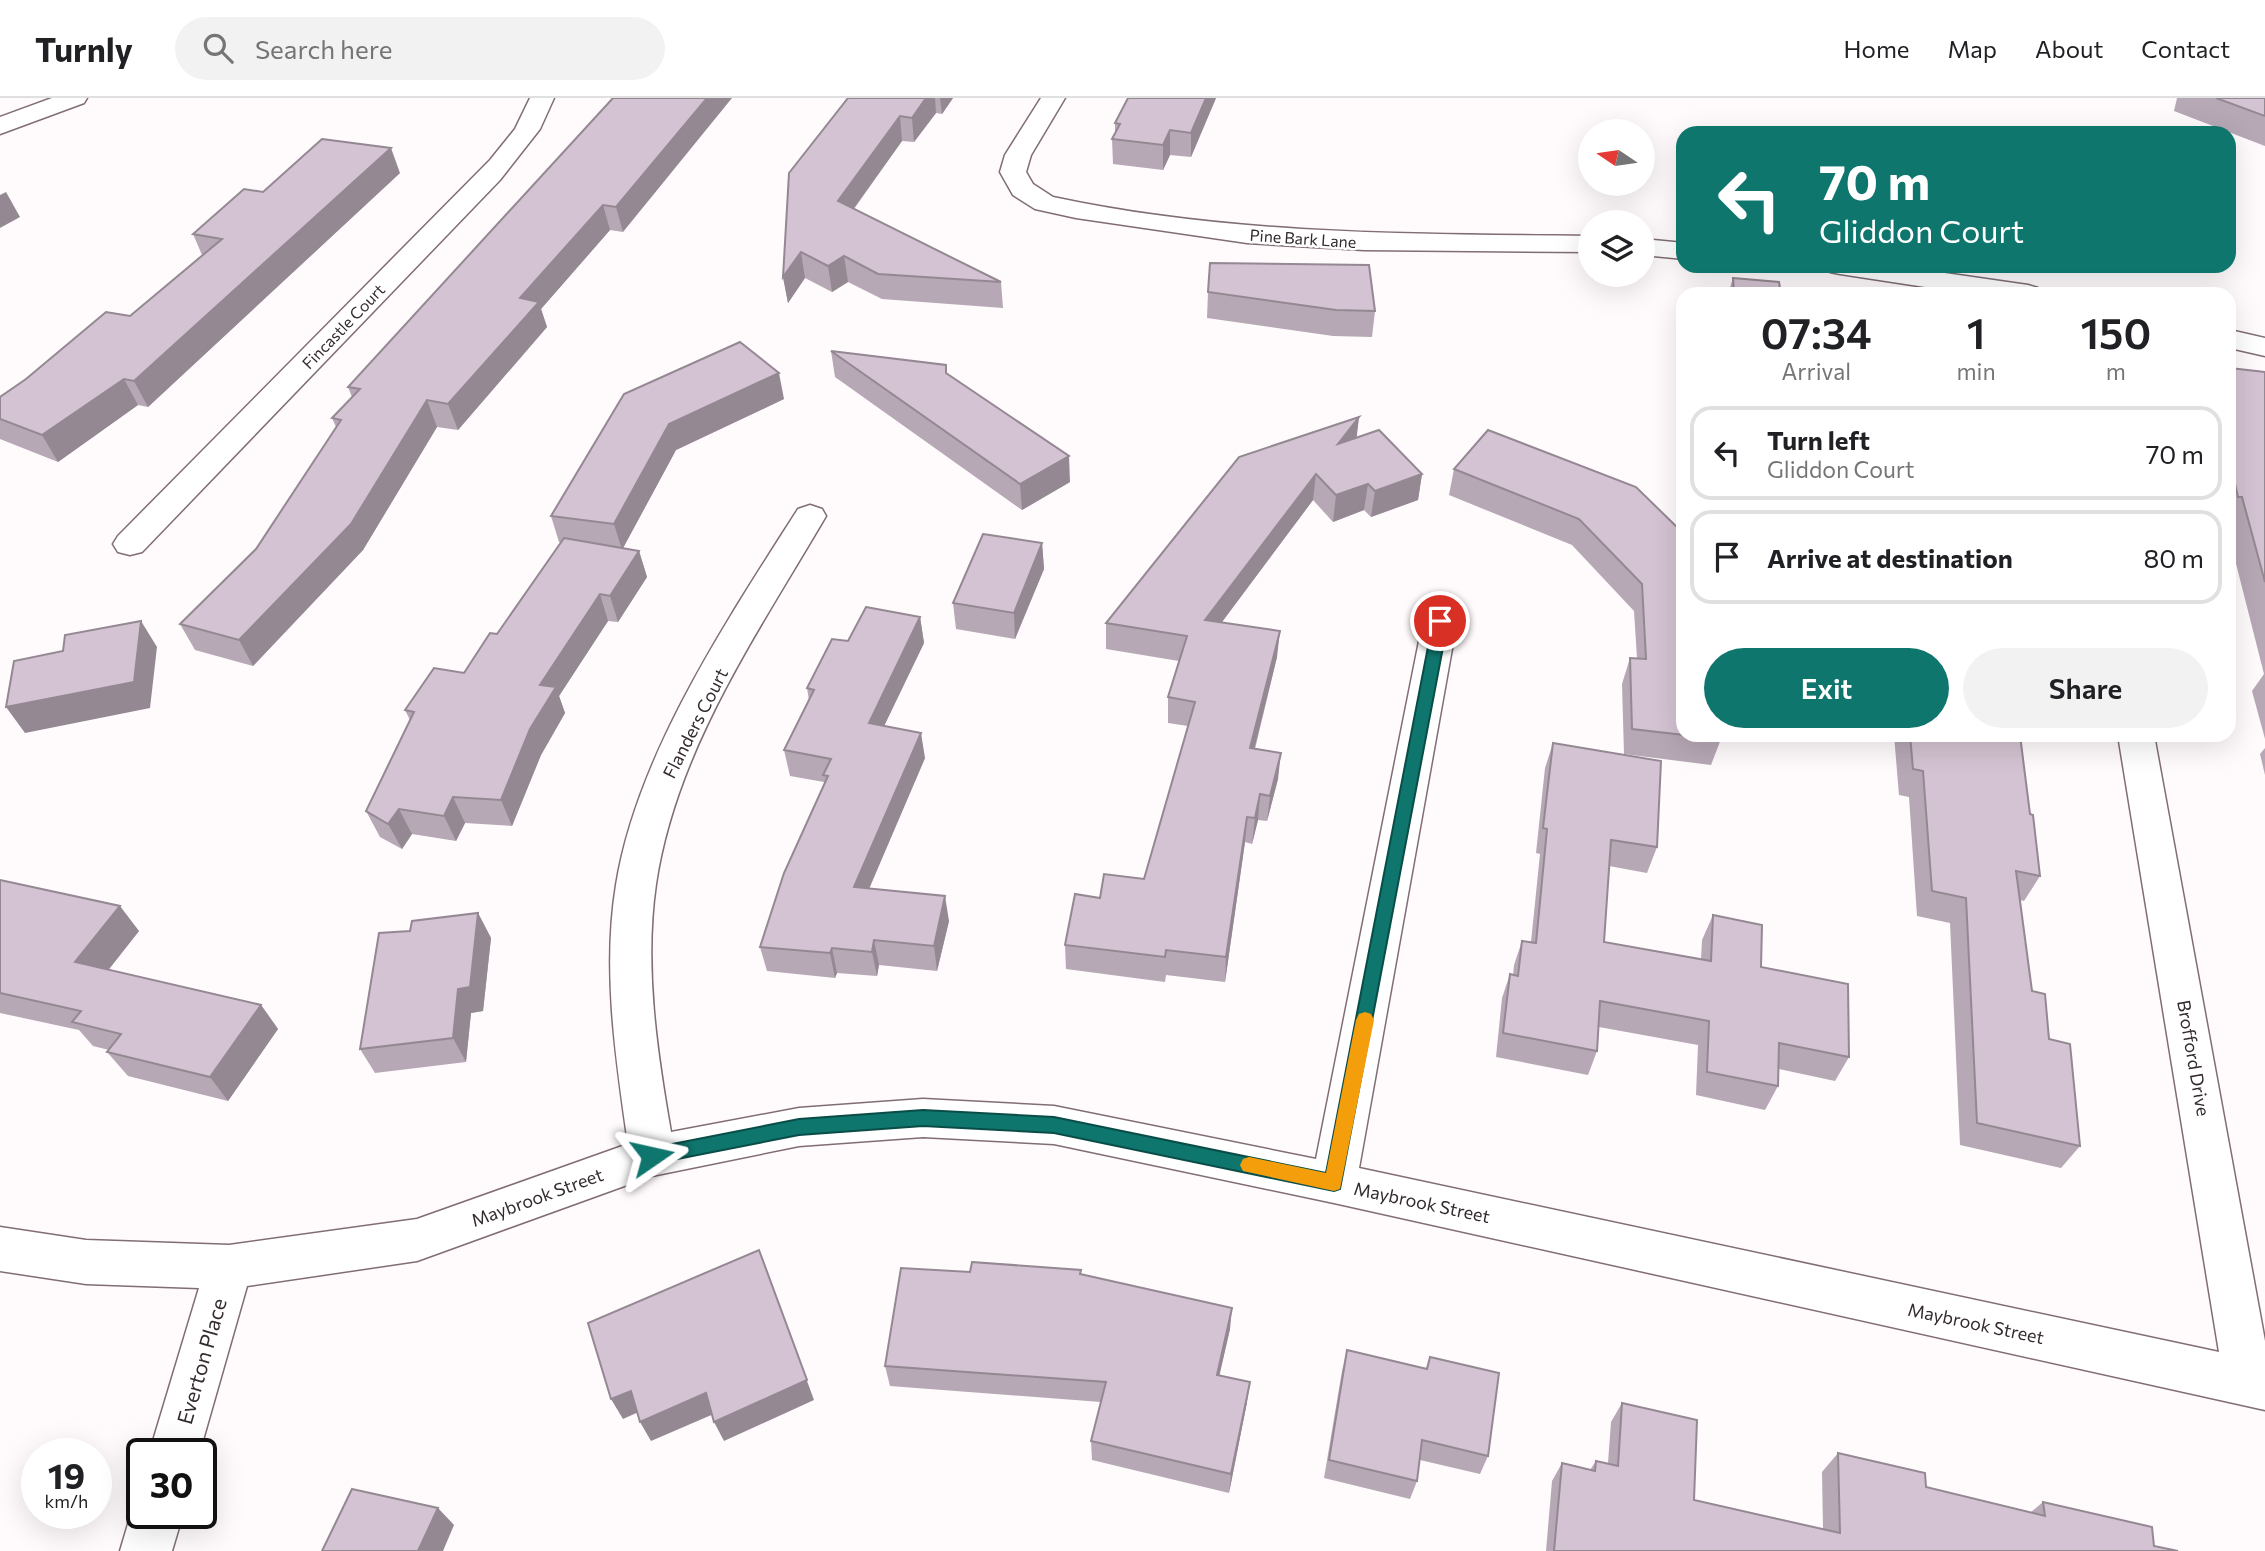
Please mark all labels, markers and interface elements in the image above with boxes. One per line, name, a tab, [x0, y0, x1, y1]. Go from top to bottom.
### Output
search box	[175, 17, 665, 80]
text: Turnly	[35, 28, 133, 69]
icon: search	[199, 29, 237, 67]
text: Search here	[255, 33, 392, 64]
text: Home	[1844, 34, 1910, 63]
text: Map	[1948, 34, 1997, 63]
text: About	[2035, 34, 2103, 63]
text: Contact	[2141, 34, 2230, 63]
north arrow	[1578, 119, 1656, 196]
map controls	[1578, 119, 1655, 287]
text: 70 m	[1819, 150, 1930, 210]
icon: left	[1704, 154, 1795, 245]
button: layers	[1578, 210, 1655, 287]
text: Gliddon Court	[1819, 210, 2024, 250]
street label: Pine Bark Lane	[1249, 225, 1357, 251]
street label: Fincastle Court	[298, 279, 389, 372]
text: 07:34	[1761, 306, 1872, 358]
text: 1	[1967, 306, 1985, 358]
text: 150	[2080, 306, 2151, 358]
text: Arrival	[1781, 357, 1851, 385]
text: min	[1956, 357, 1996, 385]
text: m	[2106, 357, 2126, 385]
text: Turn left	[1767, 424, 1870, 455]
icon: left	[1708, 434, 1746, 472]
text: 70 m	[2146, 438, 2204, 469]
text: Gliddon Court	[1767, 455, 1914, 483]
icon: arrive	[1708, 538, 1746, 576]
text: Arrive at destination	[1767, 542, 2013, 573]
text: 80 m	[2144, 542, 2204, 573]
pin	[1410, 591, 1470, 651]
icon: arrive	[1421, 602, 1459, 640]
button: Exit	[1704, 648, 1949, 728]
button: Share	[1963, 648, 2208, 728]
street label: Flanders Court	[658, 664, 732, 782]
street label: Brofford Drive	[2173, 998, 2215, 1118]
position arrow	[615, 1119, 689, 1193]
street label: Maybrook Street	[468, 1163, 606, 1231]
street label: Maybrook Street	[1352, 1177, 1492, 1227]
street label: Everton Place	[171, 1295, 231, 1427]
street label: Maybrook Street	[1906, 1298, 2046, 1348]
speed limit sign: 30	[126, 1438, 217, 1529]
text: 19	[48, 1453, 85, 1496]
text: km/h	[45, 1490, 88, 1512]

